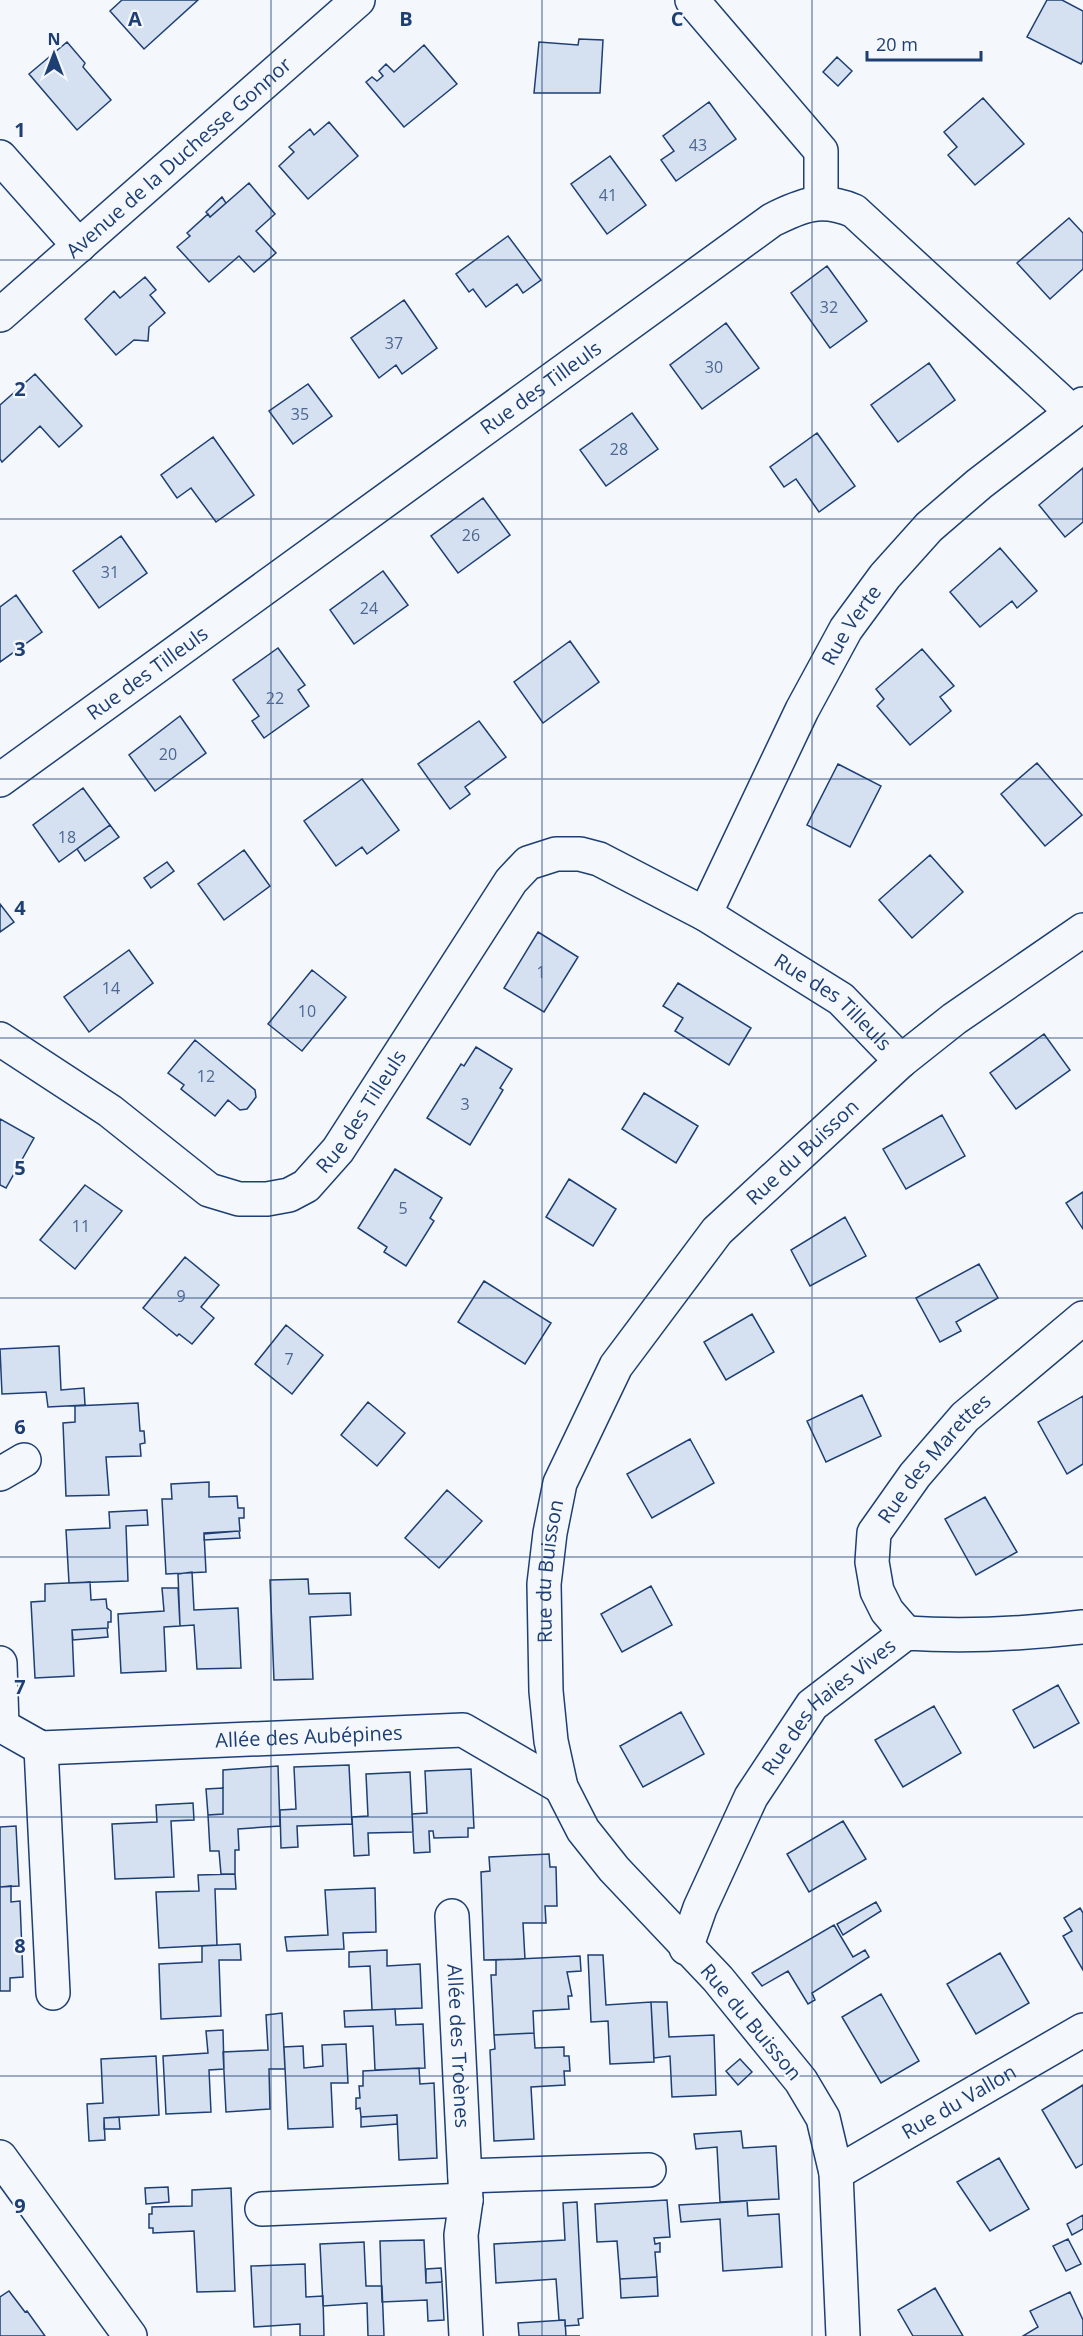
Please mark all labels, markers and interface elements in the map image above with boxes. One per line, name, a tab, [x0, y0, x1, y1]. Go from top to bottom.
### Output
text: A	[128, 5, 142, 32]
text: B	[399, 5, 413, 32]
text: C	[671, 5, 684, 32]
north arrow	[24, 24, 84, 84]
scale bar	[867, 24, 981, 62]
text: N	[47, 28, 61, 50]
text: 20 m	[876, 32, 918, 56]
street label: Avenue de la Duchesse Gonnor	[60, 51, 297, 264]
text: 1	[14, 116, 26, 143]
house number: 43	[689, 134, 707, 156]
house number: 41	[599, 184, 617, 206]
house number: 32	[820, 296, 838, 318]
house number: 37	[385, 332, 403, 354]
street label: Rue des Tilleuls	[474, 334, 606, 440]
house number: 30	[705, 356, 723, 378]
text: 2	[14, 375, 26, 402]
house number: 35	[291, 403, 309, 425]
house number: 28	[610, 438, 628, 460]
house number: 26	[462, 524, 480, 546]
house number: 31	[101, 561, 119, 583]
street label: Rue Verte	[815, 579, 887, 670]
house number: 24	[360, 597, 378, 619]
street label: Rue des Tilleuls	[81, 620, 213, 726]
text: 3	[14, 635, 26, 662]
house number: 22	[266, 687, 284, 709]
house number: 20	[159, 743, 177, 765]
house number: 18	[58, 826, 76, 848]
text: 4	[14, 894, 26, 921]
street label: Rue des Tilleuls	[769, 947, 898, 1056]
house number: 1	[536, 961, 546, 983]
house number: 14	[102, 977, 120, 999]
house number: 10	[298, 1000, 316, 1022]
street label: Rue des Tilleuls	[310, 1044, 412, 1179]
house number: 12	[197, 1065, 215, 1087]
house number: 3	[460, 1093, 470, 1115]
street label: Rue du Buisson	[740, 1093, 864, 1211]
text: 5	[14, 1154, 26, 1181]
house number: 5	[398, 1197, 408, 1219]
house number: 11	[72, 1215, 90, 1237]
house number: 9	[176, 1285, 186, 1307]
house number: 7	[284, 1348, 294, 1370]
street label: Rue des Marettes	[871, 1387, 996, 1529]
text: 6	[14, 1413, 26, 1440]
street label: Rue du Buisson	[529, 1497, 569, 1643]
street label: Rue des Haies Vives	[755, 1632, 901, 1780]
text: 7	[14, 1673, 26, 1700]
street label: Allée des Aubépines	[215, 1719, 403, 1754]
text: 8	[14, 1932, 26, 1959]
street label: Rue du Buisson	[695, 1958, 808, 2086]
street label: Allée des Troènes	[441, 1963, 476, 2128]
street label: Rue du Vallon	[896, 2058, 1021, 2145]
text: 9	[14, 2192, 26, 2219]

